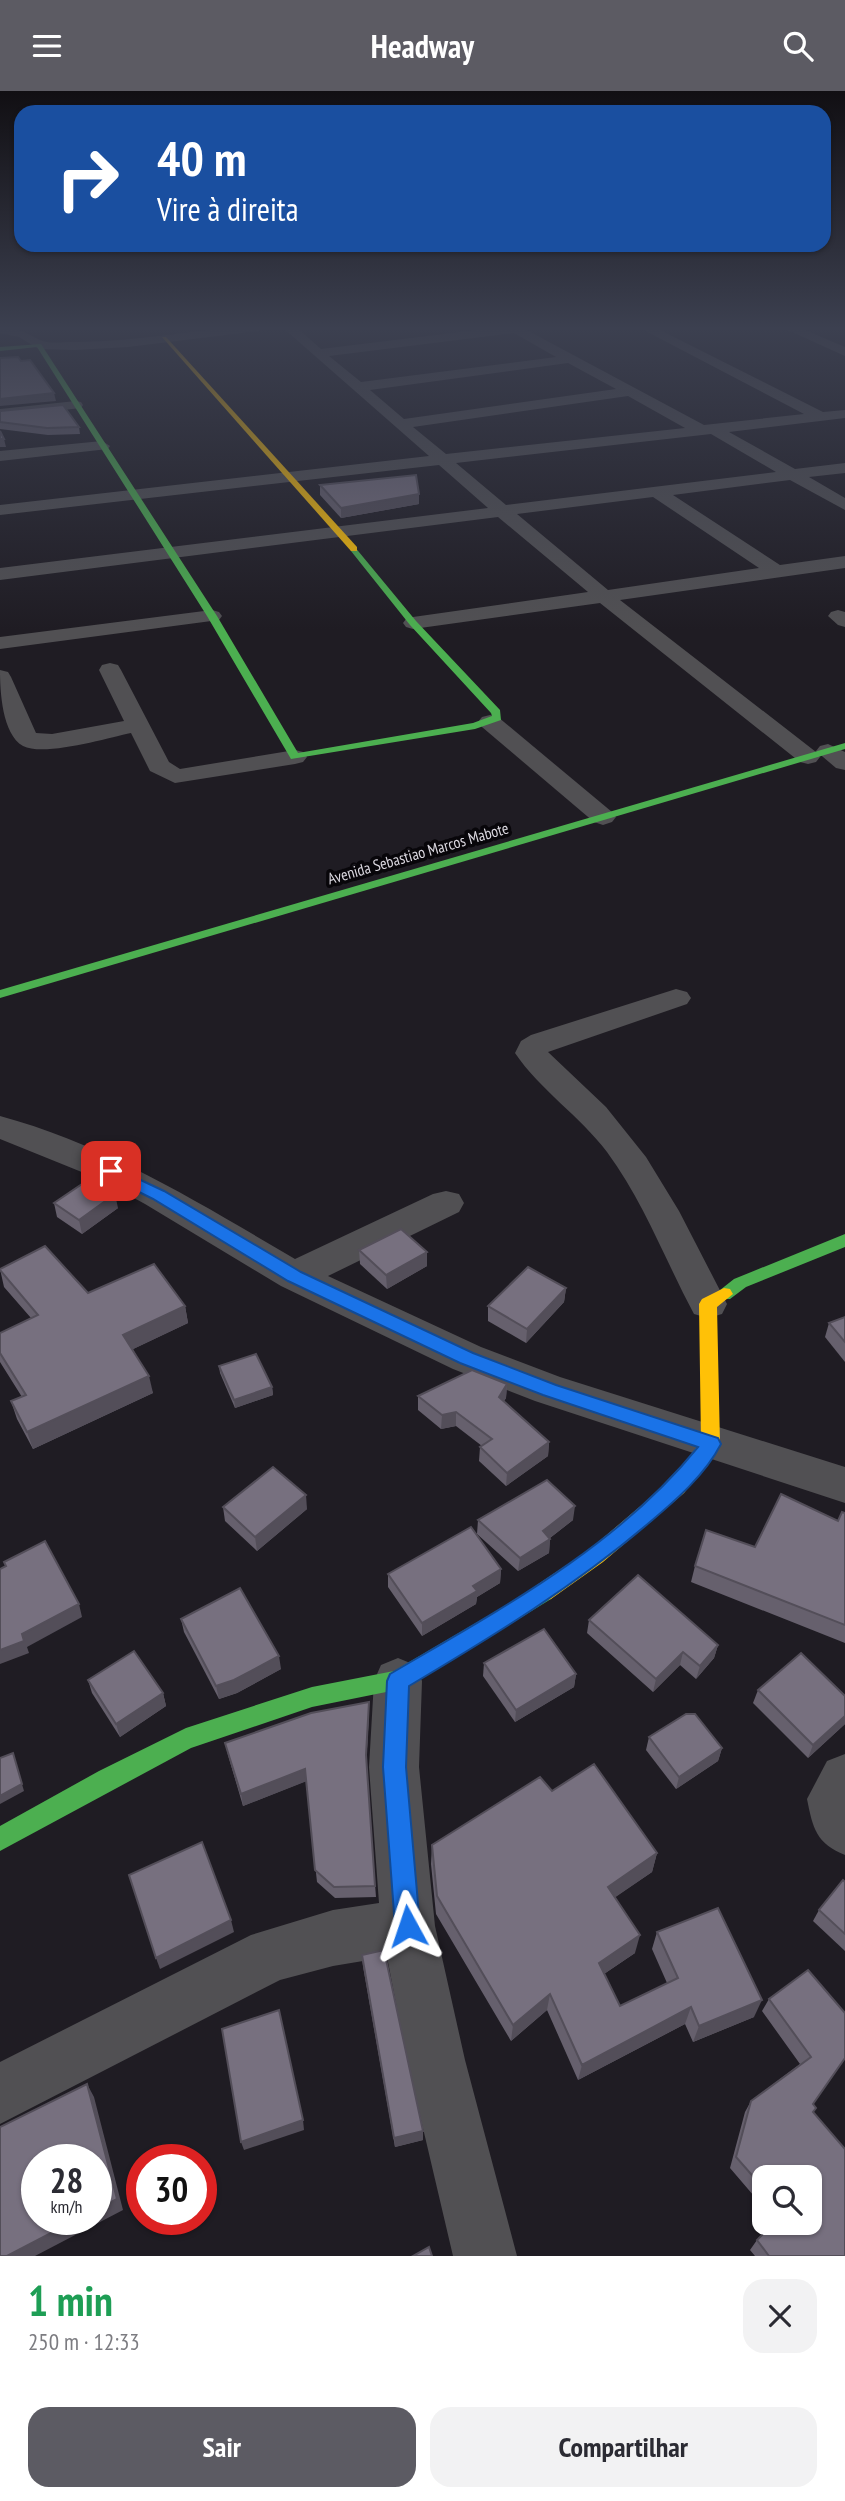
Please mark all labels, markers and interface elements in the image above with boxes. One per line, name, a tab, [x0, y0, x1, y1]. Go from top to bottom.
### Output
text: Headway	[371, 25, 474, 67]
icon: menu	[28, 27, 66, 65]
icon: search	[779, 27, 817, 65]
text: 40 m	[157, 126, 246, 190]
icon: right	[42, 133, 133, 224]
text: Vire à direita	[157, 188, 298, 230]
street label: Avenida Sebastiao Marcos Mabote	[325, 818, 511, 888]
pin	[81, 1141, 141, 1201]
icon: arrive	[92, 1152, 130, 1190]
position arrow	[371, 1889, 445, 1963]
speed limit sign: 30	[126, 2144, 217, 2235]
text: 28	[50, 2157, 83, 2203]
map controls	[752, 2165, 822, 2235]
button: search	[752, 2165, 822, 2235]
text: km/h	[51, 2195, 82, 2218]
text: 1 min	[28, 2273, 113, 2328]
button: close	[743, 2279, 817, 2353]
text: 250 m · 12:33	[28, 2327, 140, 2356]
button: Sair	[28, 2407, 416, 2487]
button: Compartilhar	[430, 2407, 817, 2487]

